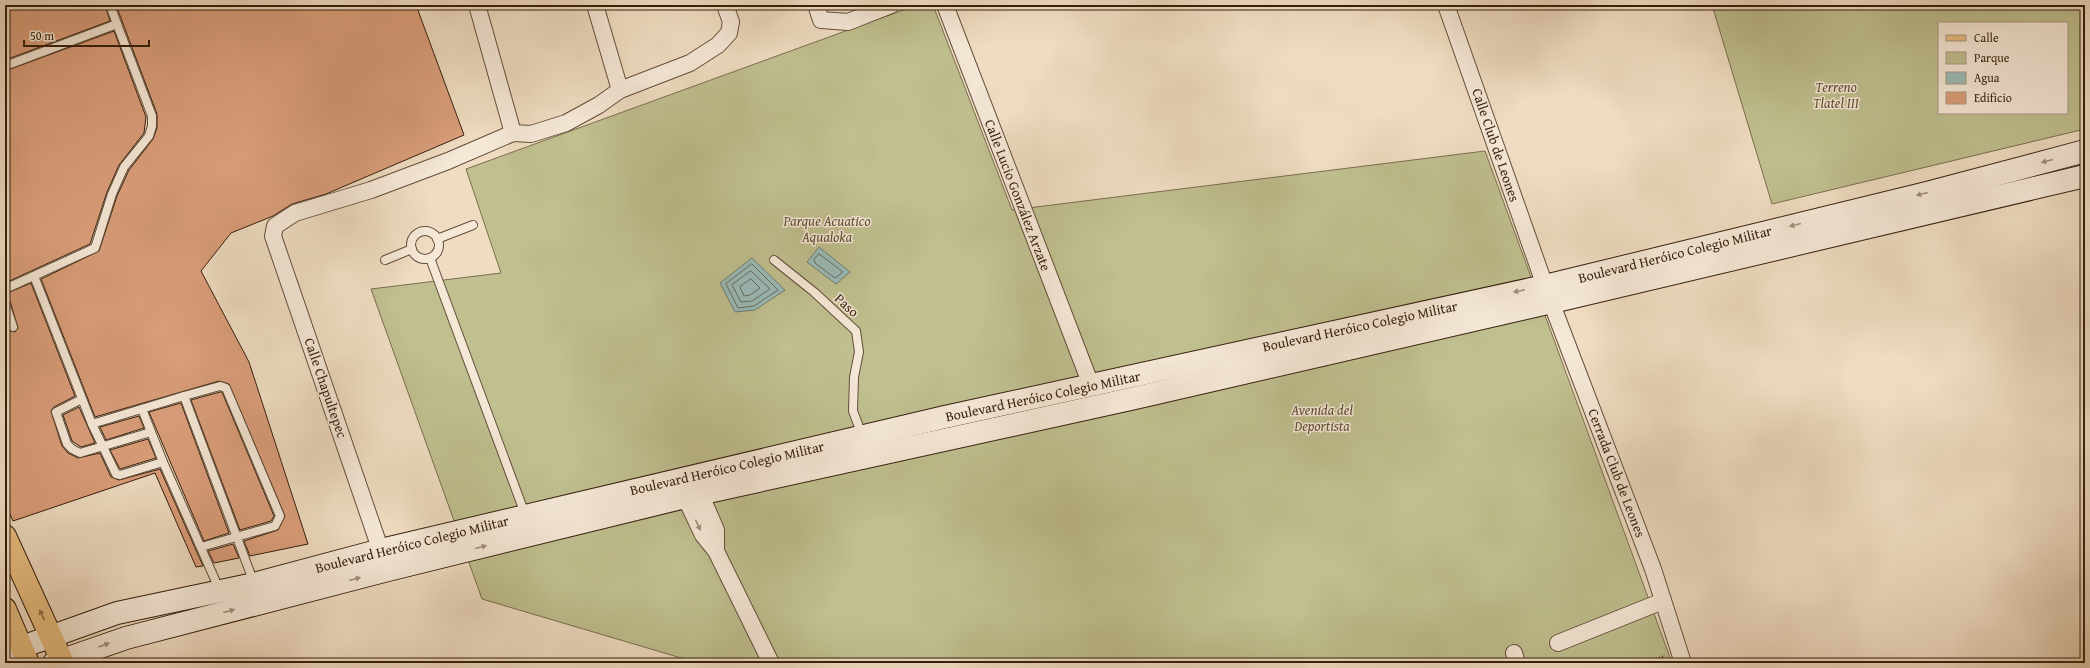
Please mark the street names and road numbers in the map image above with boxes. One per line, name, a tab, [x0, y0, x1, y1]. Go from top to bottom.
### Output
street label: Calle Club de Leones	[1467, 86, 1525, 204]
street label: Calle Lucio González Arzate	[980, 116, 1056, 274]
street label: Boulevard Heróico Colegio Militar	[1576, 220, 1774, 288]
street label: Paso	[830, 289, 864, 321]
street label: Boulevard Heróico Colegio Militar	[1261, 296, 1460, 356]
street label: Calle Chapultepec	[299, 335, 353, 441]
street label: Boulevard Heróico Colegio Militar	[944, 366, 1143, 426]
street label: Cerrada Club de Leones	[1583, 406, 1651, 540]
street label: Boulevard Heróico Colegio Militar	[628, 436, 826, 500]
street label: Boulevard Heróico Colegio Militar	[313, 510, 511, 578]

